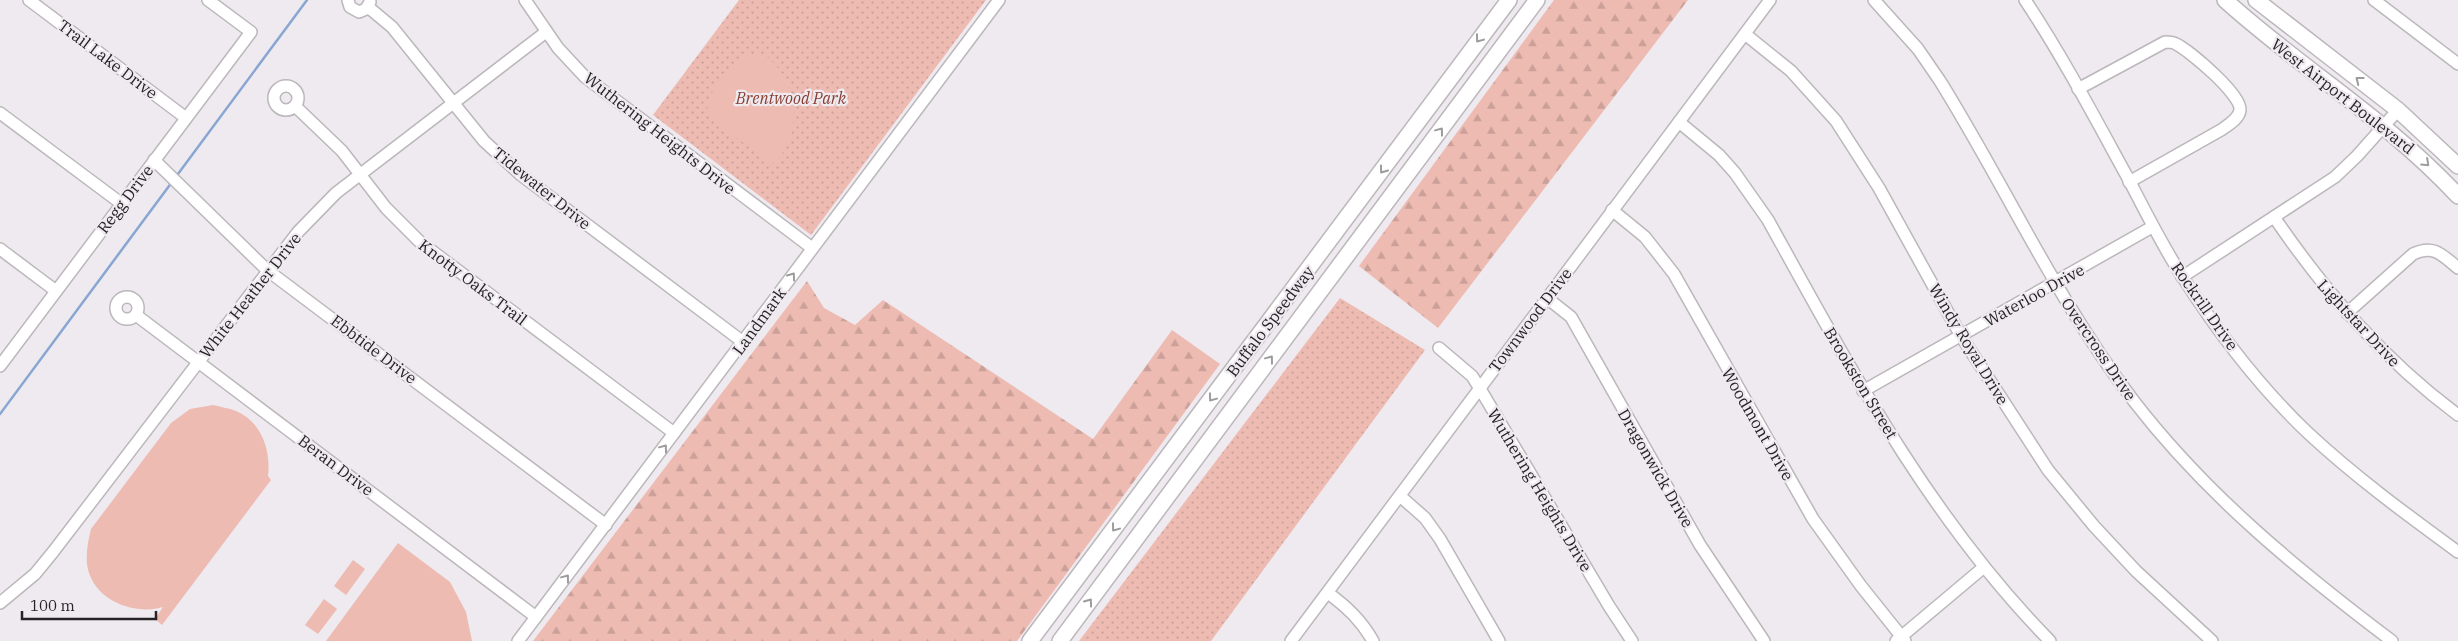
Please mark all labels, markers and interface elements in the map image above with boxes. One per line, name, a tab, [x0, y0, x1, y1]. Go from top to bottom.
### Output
street label: Trail Lake Drive	[54, 15, 162, 103]
one-way arrow	[1477, 33, 1485, 42]
street label: West Airport Boulevard	[2267, 34, 2419, 158]
street label: Wuthering Heights Drive	[580, 68, 740, 198]
one-way arrow	[2356, 78, 2365, 86]
park label: Brentwood Park	[735, 88, 847, 108]
one-way arrow	[1435, 128, 1443, 137]
street label: Tidewater Drive	[489, 142, 595, 234]
one-way arrow	[2420, 157, 2429, 166]
street label: Regg Drive	[93, 161, 157, 237]
one-way arrow	[1380, 164, 1388, 173]
street label: White Heather Drive	[195, 228, 305, 362]
street label: Knotty Oaks Trail	[415, 235, 531, 329]
street label: Rockrill Drive	[2167, 258, 2243, 354]
street label: Waterloo Drive	[1980, 259, 2088, 331]
street label: Buffalo Speedway	[1222, 261, 1318, 380]
street label: Townwood Drive	[1484, 264, 1576, 376]
one-way arrow	[786, 272, 795, 281]
street label: Lightstar Drive	[2313, 275, 2405, 371]
street label: Windy Royal Drive	[1925, 280, 2013, 408]
street label: Landmark	[728, 283, 791, 359]
street label: Overcross Drive	[2057, 294, 2141, 404]
street label: Ebbtide Drive	[327, 310, 421, 388]
street label: Brookston Street	[1820, 324, 1902, 443]
one-way arrow	[1264, 356, 1273, 365]
street label: Woodmont Drive	[1718, 364, 1798, 484]
one-way arrow	[1210, 392, 1218, 401]
street label: Wuthering Heights Drive	[1483, 405, 1597, 575]
street label: Dragonwick Drive	[1614, 405, 1698, 531]
street label: Beran Drive	[294, 430, 378, 500]
one-way arrow	[658, 445, 666, 454]
one-way arrow	[1112, 522, 1121, 532]
one-way arrow	[560, 574, 569, 584]
scale bar	[22, 588, 156, 620]
text: 100 m	[30, 596, 75, 615]
one-way arrow	[1083, 598, 1092, 608]

